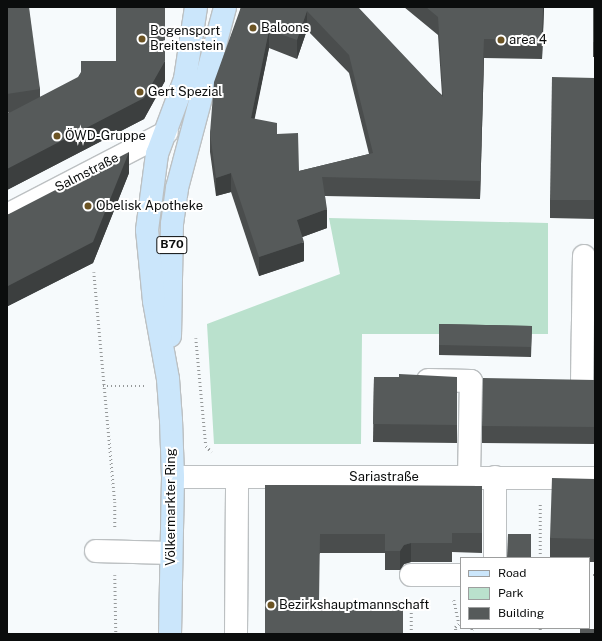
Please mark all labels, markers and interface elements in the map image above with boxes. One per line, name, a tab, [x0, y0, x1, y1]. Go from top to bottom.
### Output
place label: Baloons	[261, 20, 309, 36]
marker: Baloons	[248, 23, 258, 33]
place label: Bogensport Breitenstein	[150, 24, 223, 55]
place label: area 4	[509, 32, 547, 48]
marker: Bogensport Breitenstein	[137, 34, 147, 44]
marker: area 4	[496, 35, 506, 45]
place label: Gert Spezial	[148, 84, 222, 100]
marker: Gert Spezial	[135, 87, 145, 97]
place label: ÖWD-Gruppe	[65, 128, 146, 144]
marker: ÖWD-Gruppe	[52, 131, 62, 141]
street label: Salmstraße	[53, 150, 121, 196]
place label: Obelisk Apotheke	[96, 198, 203, 214]
marker: Obelisk Apotheke	[83, 201, 93, 211]
road number: B70	[156, 235, 188, 255]
street label: Völkermarkter Ring	[163, 448, 179, 566]
street label: Sariastraße	[349, 469, 419, 485]
legend	[460, 557, 590, 629]
text: Road	[498, 566, 526, 580]
text: Park	[498, 586, 524, 600]
place label: Bezirkshauptmannschaft	[279, 597, 429, 613]
marker: Bezirkshauptmannschaft	[266, 600, 276, 610]
text: Building	[498, 606, 544, 620]

